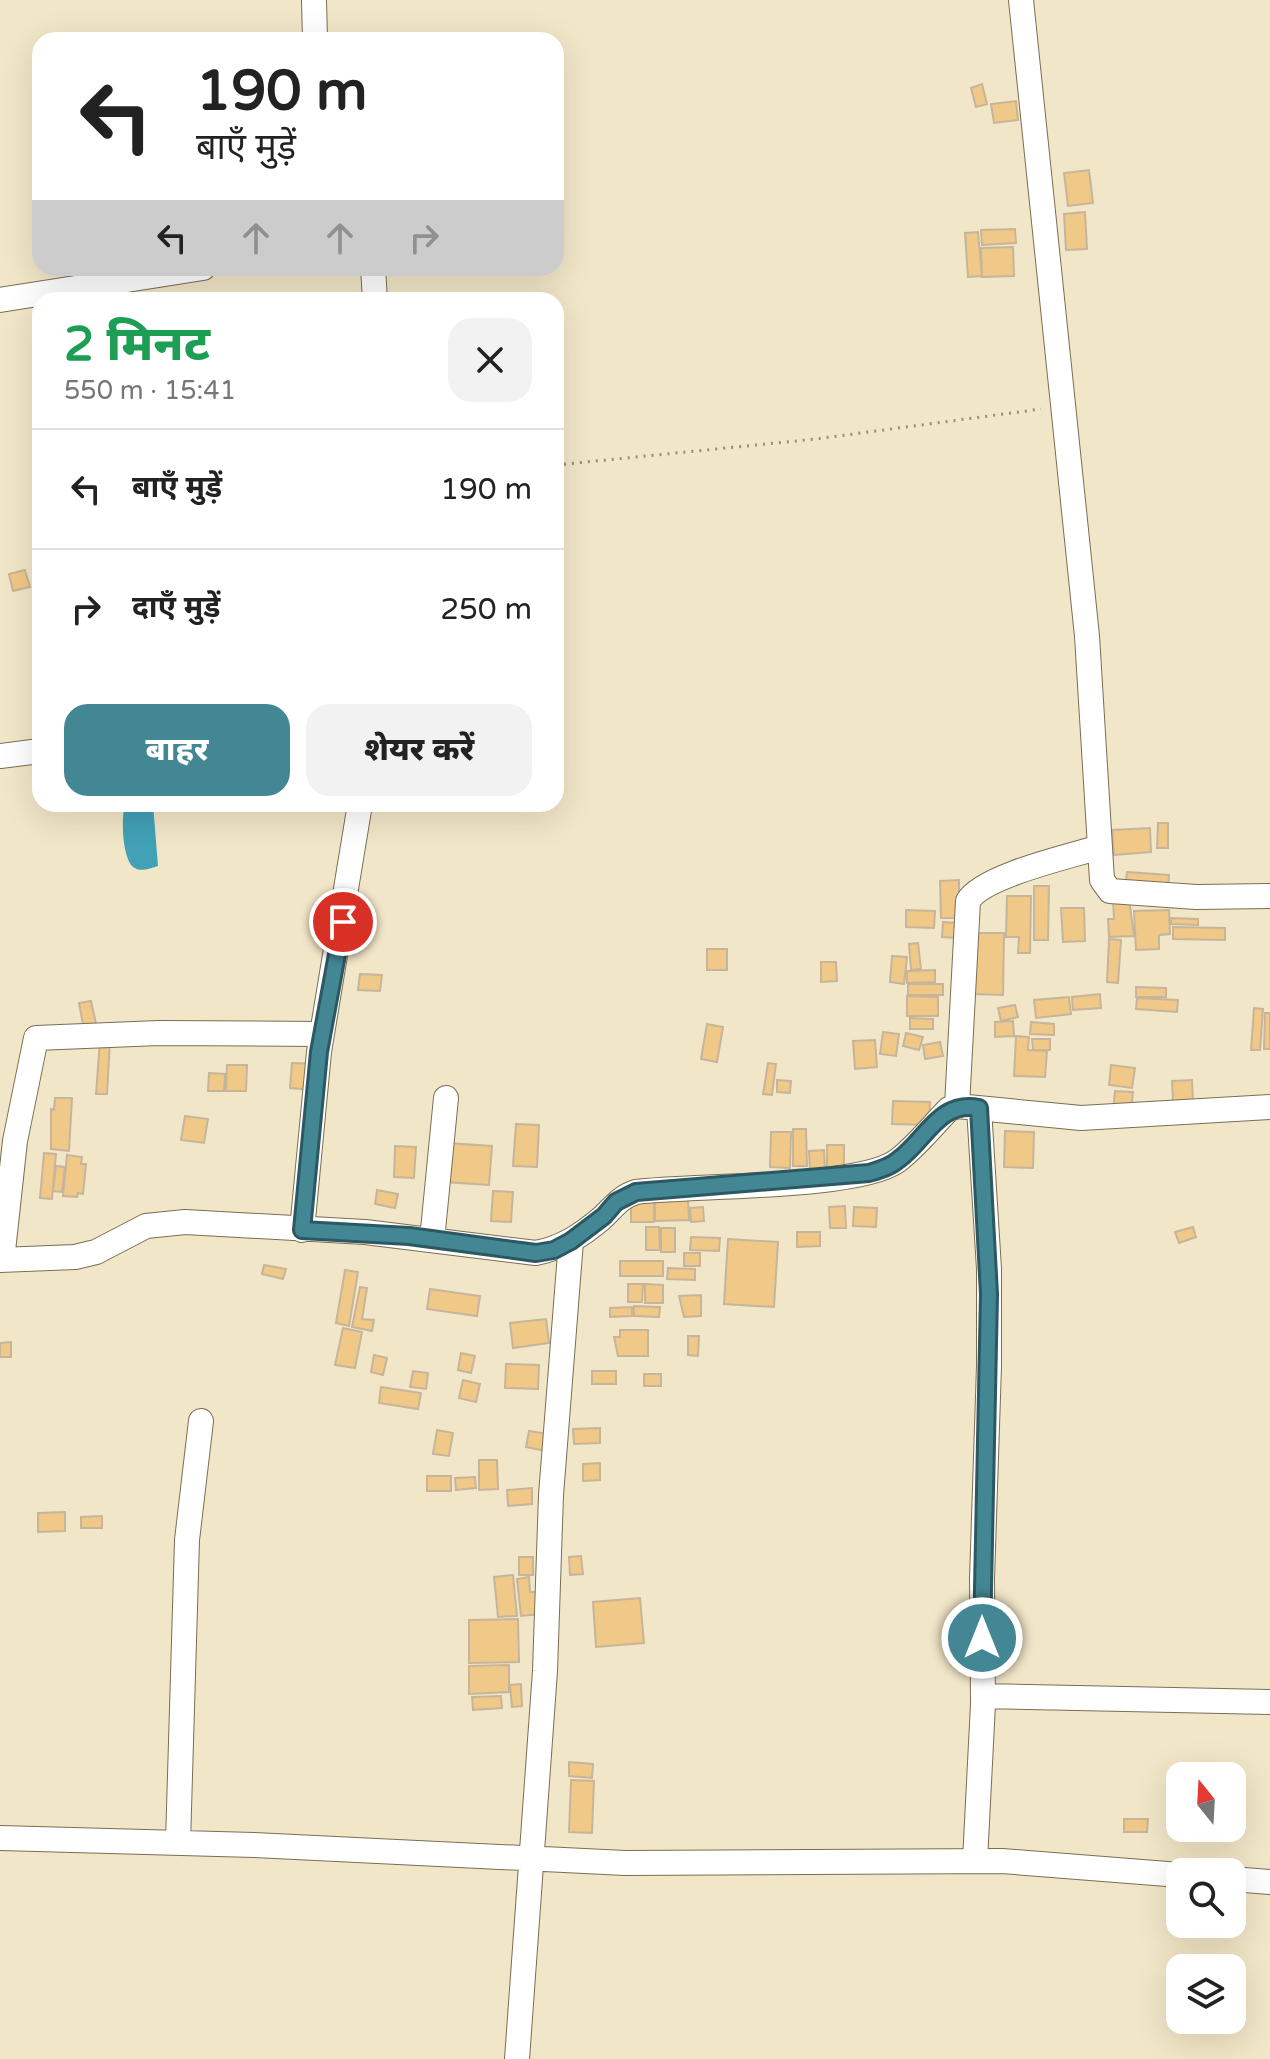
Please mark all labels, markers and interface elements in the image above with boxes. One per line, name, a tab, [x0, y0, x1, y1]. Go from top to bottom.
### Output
text: 190 m	[196, 58, 367, 125]
icon: left	[64, 64, 168, 168]
text: बाएँ मुड़ें	[196, 126, 296, 169]
icon: left	[150, 216, 194, 260]
icon: ahead	[234, 216, 278, 260]
icon: ahead	[318, 216, 362, 260]
icon: right	[402, 216, 446, 260]
text: 2 मिनट	[64, 316, 210, 374]
button: close	[448, 318, 532, 402]
text: 550 m · 15:41	[64, 375, 236, 406]
icon: left	[64, 467, 108, 511]
text: बाएँ मुड़ें	[132, 469, 222, 506]
text: 190 m	[440, 471, 532, 508]
icon: right	[64, 587, 108, 631]
text: दाएँ मुड़ें	[132, 589, 220, 626]
text: 250 m	[440, 591, 532, 628]
button: बाहर	[64, 704, 290, 796]
button: शेयर करें	[306, 704, 532, 796]
pin	[309, 888, 377, 956]
icon: arrive	[321, 900, 365, 944]
position arrow	[940, 1596, 1024, 1680]
north arrow	[1166, 1762, 1246, 1842]
map controls	[1166, 1762, 1246, 2034]
button: search	[1166, 1858, 1246, 1938]
button: layers	[1166, 1954, 1246, 2034]

